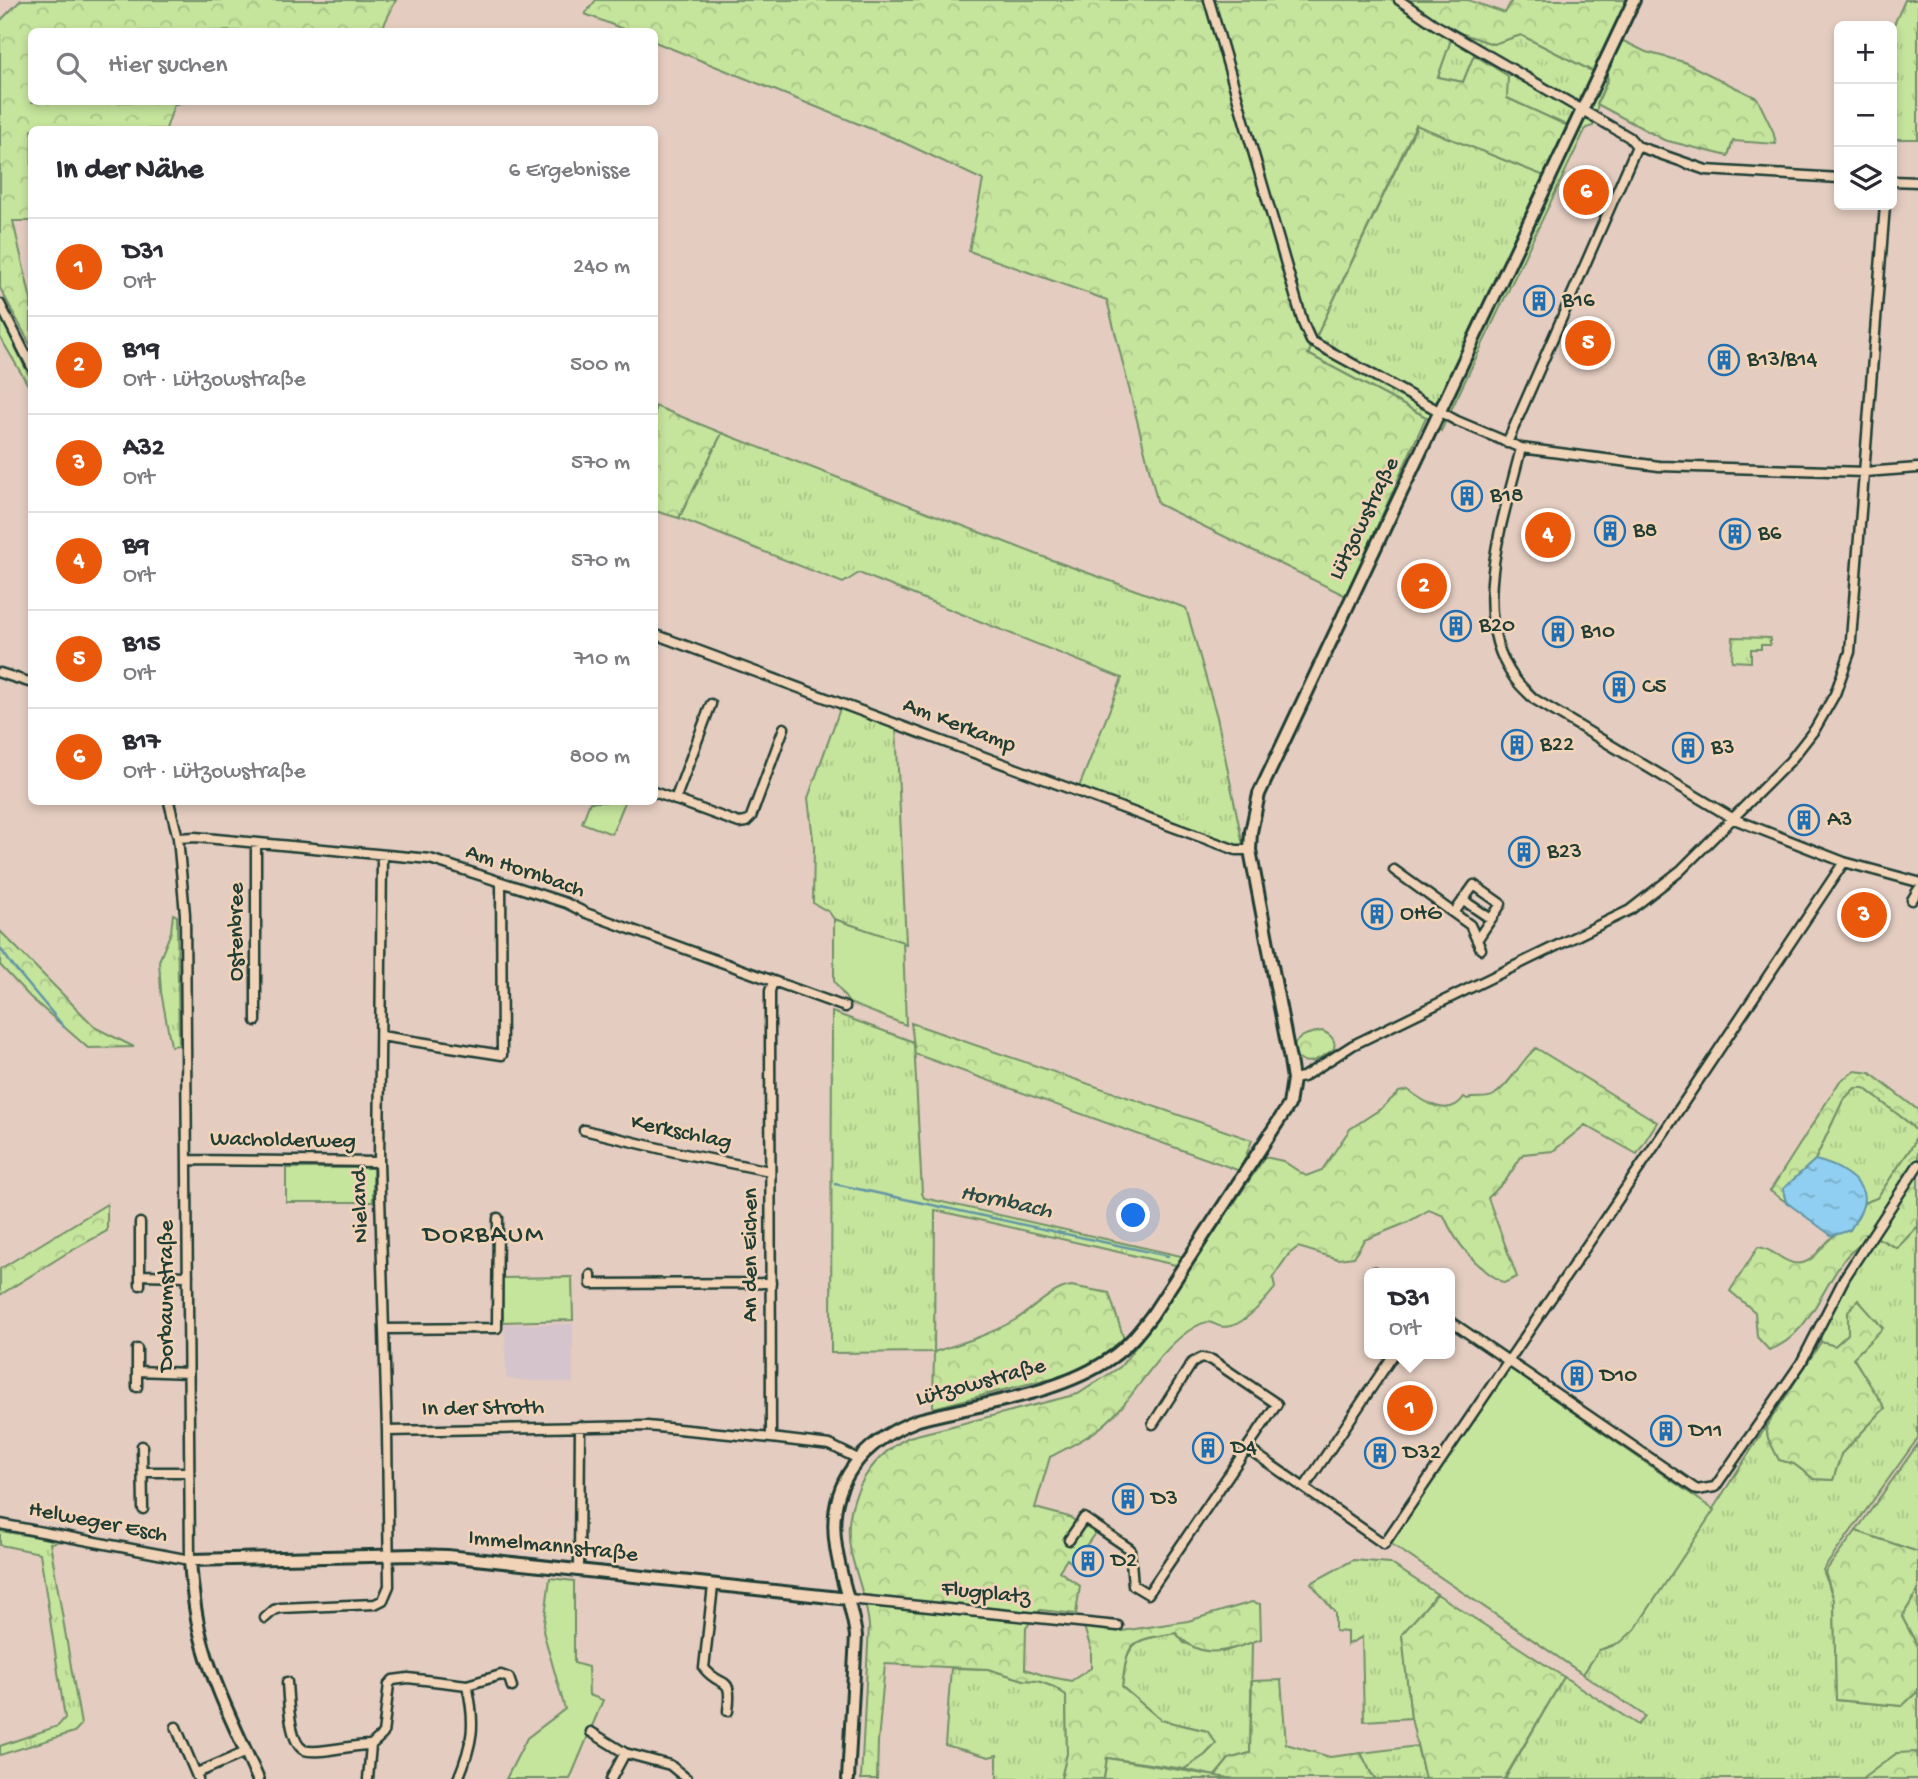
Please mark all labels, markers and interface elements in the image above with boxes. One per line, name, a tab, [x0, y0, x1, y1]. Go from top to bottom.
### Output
map controls	[1834, 21, 1897, 210]
button: +	[1834, 21, 1897, 84]
search box	[28, 28, 658, 105]
icon: search	[52, 48, 90, 86]
text: Hier suchen	[108, 51, 228, 82]
button: −	[1834, 84, 1897, 147]
button: layers	[1834, 147, 1897, 210]
text: In der Nähe	[56, 154, 203, 189]
text: 6 Ergebnisse	[509, 158, 630, 185]
pin: 6	[1563, 166, 1609, 218]
text: D31	[123, 238, 164, 269]
text: 1	[74, 254, 84, 281]
text: 240 m	[573, 254, 630, 281]
text: Ort	[123, 269, 154, 296]
building icon: B16	[1522, 284, 1556, 318]
place label: B16	[1561, 288, 1595, 315]
pin: 5	[1565, 317, 1611, 369]
text: B19	[123, 336, 160, 367]
building icon: B13/B14	[1707, 343, 1741, 377]
place label: B13/B14	[1746, 347, 1818, 374]
text: 2	[73, 352, 85, 379]
text: 500 m	[570, 352, 630, 379]
text: Ort · Lützowstraße	[123, 367, 306, 394]
text: A32	[123, 434, 165, 465]
text: 3	[73, 450, 85, 477]
text: 570 m	[571, 450, 630, 477]
street label: Lützowstraße	[1324, 452, 1407, 585]
text: Ort	[123, 465, 154, 492]
building icon: B18	[1450, 479, 1484, 513]
place label: B18	[1489, 483, 1524, 510]
pin: 4	[1525, 509, 1571, 561]
building icon: B8	[1593, 514, 1627, 548]
building icon: B6	[1718, 517, 1752, 551]
place label: B8	[1632, 518, 1657, 545]
place label: B6	[1757, 521, 1782, 548]
text: B9	[123, 532, 149, 563]
text: 4	[74, 548, 84, 575]
text: 570 m	[571, 548, 630, 575]
pin: 2	[1401, 560, 1447, 612]
text: Ort	[123, 563, 154, 590]
building icon: B20	[1439, 609, 1473, 643]
place label: B20	[1478, 613, 1515, 640]
building icon: B10	[1541, 615, 1575, 649]
place label: B10	[1580, 619, 1615, 646]
text: B15	[123, 630, 160, 661]
text: 5	[73, 646, 85, 673]
text: 710 m	[574, 646, 630, 673]
text: Ort	[123, 661, 154, 688]
building icon: C5	[1602, 670, 1636, 704]
place label: C5	[1642, 674, 1667, 701]
street label: Am Kerkamp	[899, 692, 1019, 760]
text: B17	[123, 728, 160, 759]
building icon: B22	[1500, 728, 1534, 762]
building icon: B3	[1671, 731, 1705, 765]
place label: B22	[1539, 732, 1574, 759]
place label: B3	[1710, 735, 1735, 762]
text: 6	[73, 744, 85, 771]
text: 800 m	[570, 744, 630, 771]
text: Ort · Lützowstraße	[123, 759, 306, 786]
building icon: A3	[1787, 803, 1821, 837]
place label: A3	[1827, 807, 1853, 834]
building icon: B23	[1507, 835, 1541, 869]
street label: Am Hornbach	[462, 839, 588, 905]
place label: B23	[1546, 839, 1582, 866]
street label: Ostenbree	[224, 882, 251, 981]
pin: 3	[1841, 889, 1887, 941]
building icon: OHG	[1360, 897, 1394, 931]
place label: OHG	[1400, 901, 1443, 928]
street label: Kerkschlag	[628, 1109, 734, 1157]
street label: Wacholderweg	[210, 1126, 356, 1156]
street label: Nieland	[346, 1167, 376, 1244]
water label: Hornbach	[957, 1179, 1056, 1227]
street label: An den Eichen	[738, 1188, 765, 1322]
your location	[1116, 1198, 1150, 1232]
street label: Dorbaumstraße	[154, 1219, 181, 1374]
district label: DORBAUM	[421, 1221, 545, 1252]
popup	[1364, 1268, 1455, 1359]
text: D31	[1389, 1285, 1430, 1316]
text: Ort	[1389, 1316, 1420, 1343]
street label: Lützowstraße	[913, 1352, 1050, 1413]
building icon: D10	[1560, 1359, 1594, 1393]
place label: D10	[1598, 1363, 1637, 1390]
pin: 1	[1387, 1382, 1433, 1434]
street label: In der Stroth	[421, 1394, 545, 1424]
building icon: D11	[1649, 1414, 1683, 1448]
place label: D11	[1687, 1418, 1723, 1445]
building icon: D4	[1191, 1431, 1225, 1465]
place label: D4	[1229, 1435, 1257, 1462]
building icon: D32	[1363, 1436, 1397, 1470]
place label: D32	[1401, 1440, 1441, 1467]
building icon: D3	[1111, 1482, 1145, 1516]
place label: D3	[1149, 1486, 1178, 1513]
street label: Helweger Esch	[26, 1496, 170, 1550]
street label: Immelmannstraße	[467, 1525, 640, 1569]
building icon: D2	[1071, 1544, 1105, 1578]
place label: D2	[1109, 1548, 1137, 1575]
street label: Flugplatz	[939, 1576, 1033, 1612]

